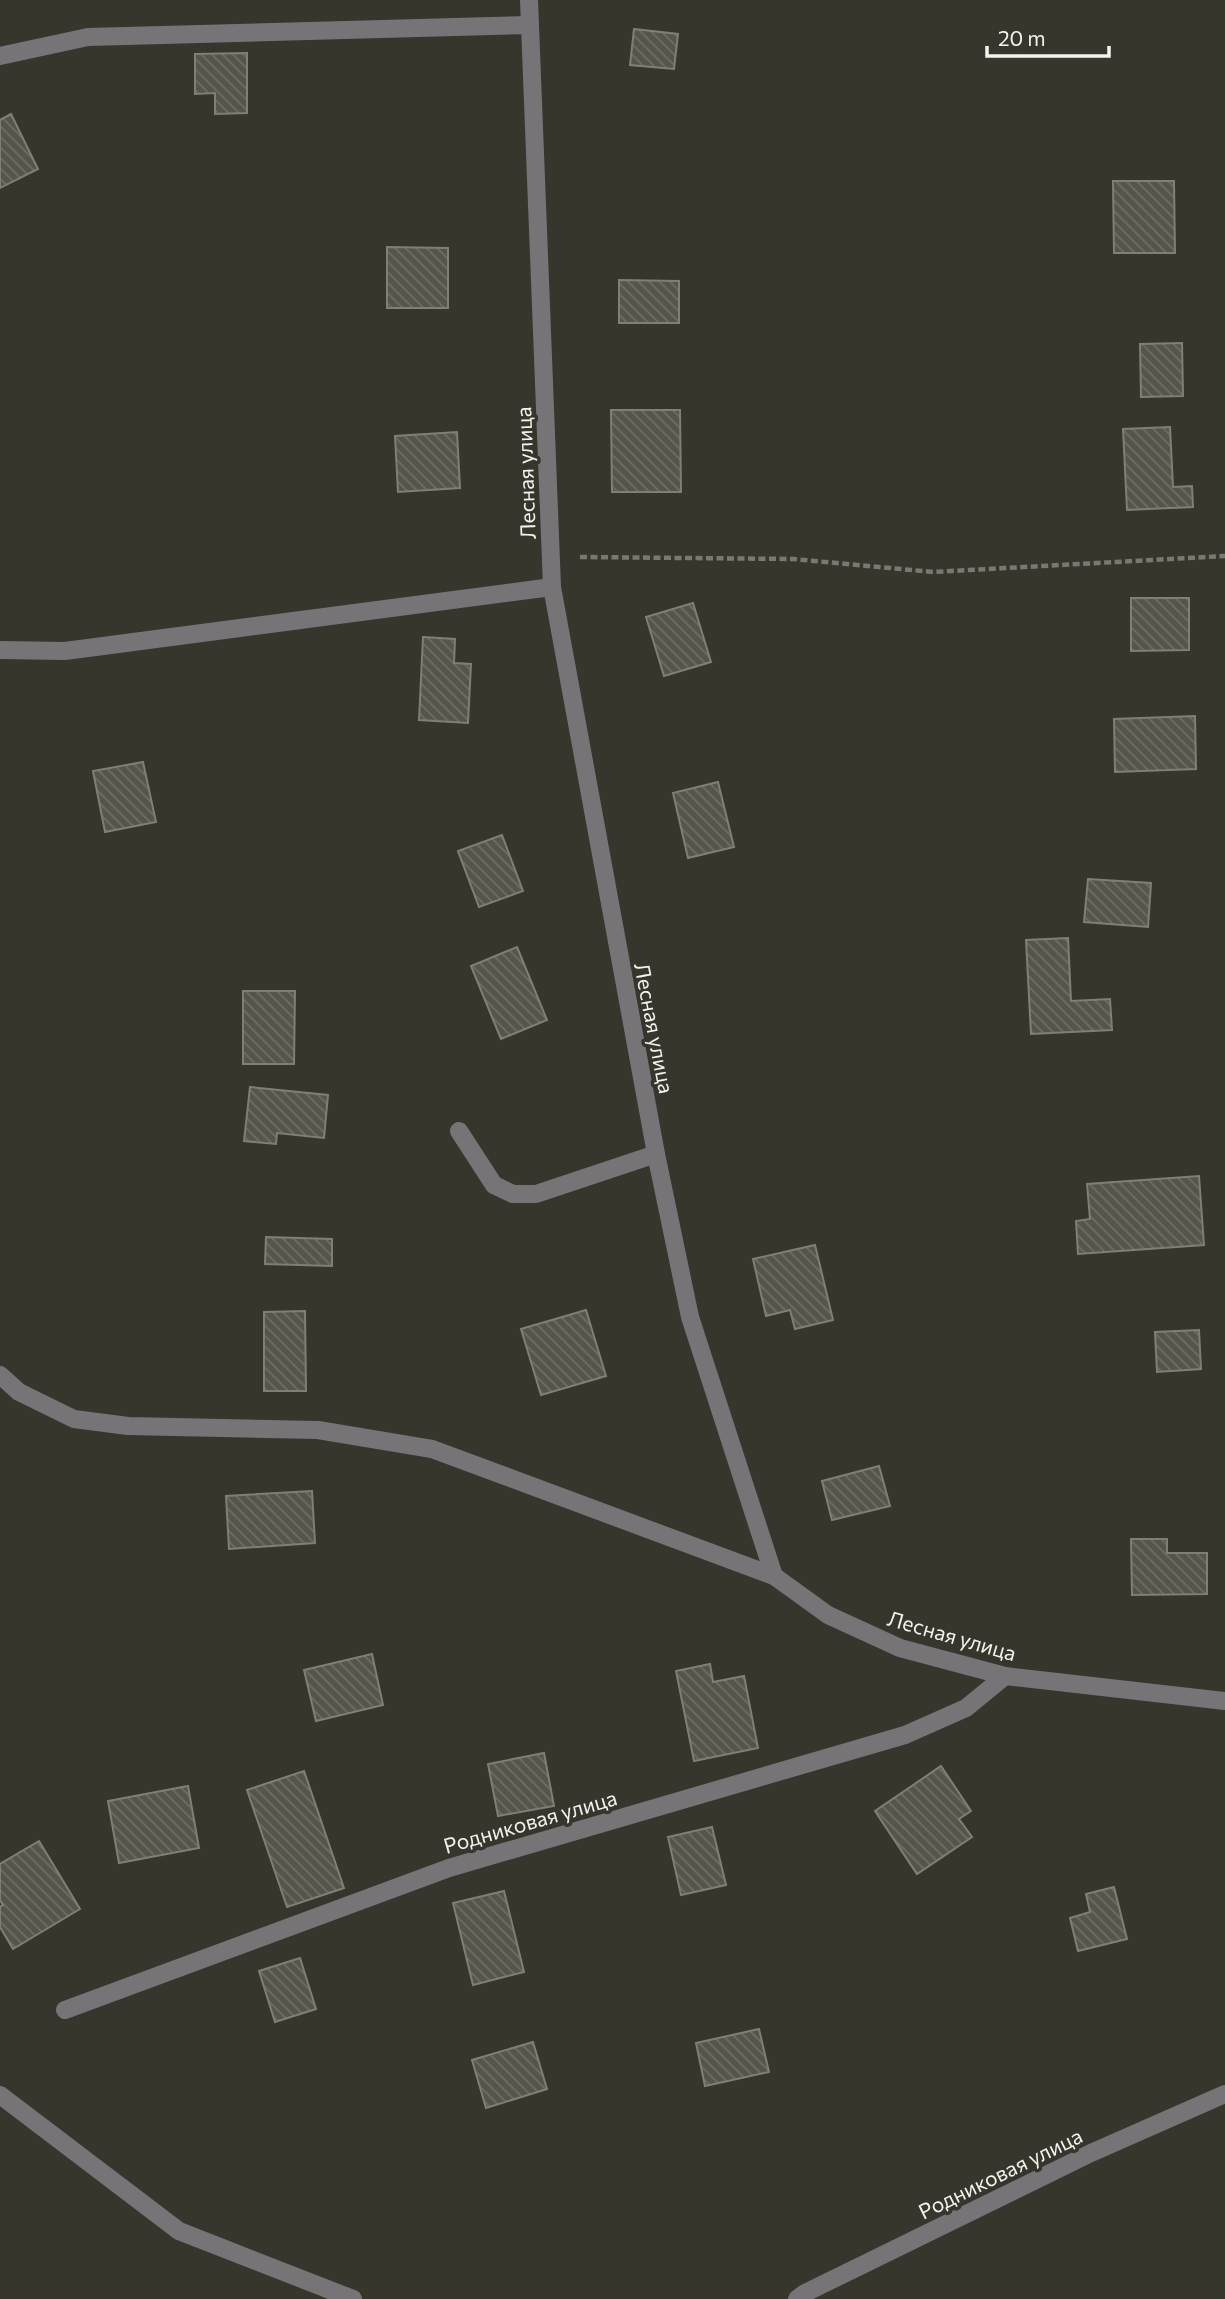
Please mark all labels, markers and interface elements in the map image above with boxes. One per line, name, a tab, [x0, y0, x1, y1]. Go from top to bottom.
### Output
scale bar	[987, 14, 1110, 58]
text: 20 m	[998, 25, 1046, 50]
street label: Лесная улица	[510, 406, 540, 540]
street label: Лесная улица	[630, 961, 680, 1095]
street label: Лесная улица	[885, 1605, 1019, 1665]
street label: Родниковая улица	[440, 1784, 620, 1858]
street label: Родниковая улица	[914, 2122, 1086, 2224]

